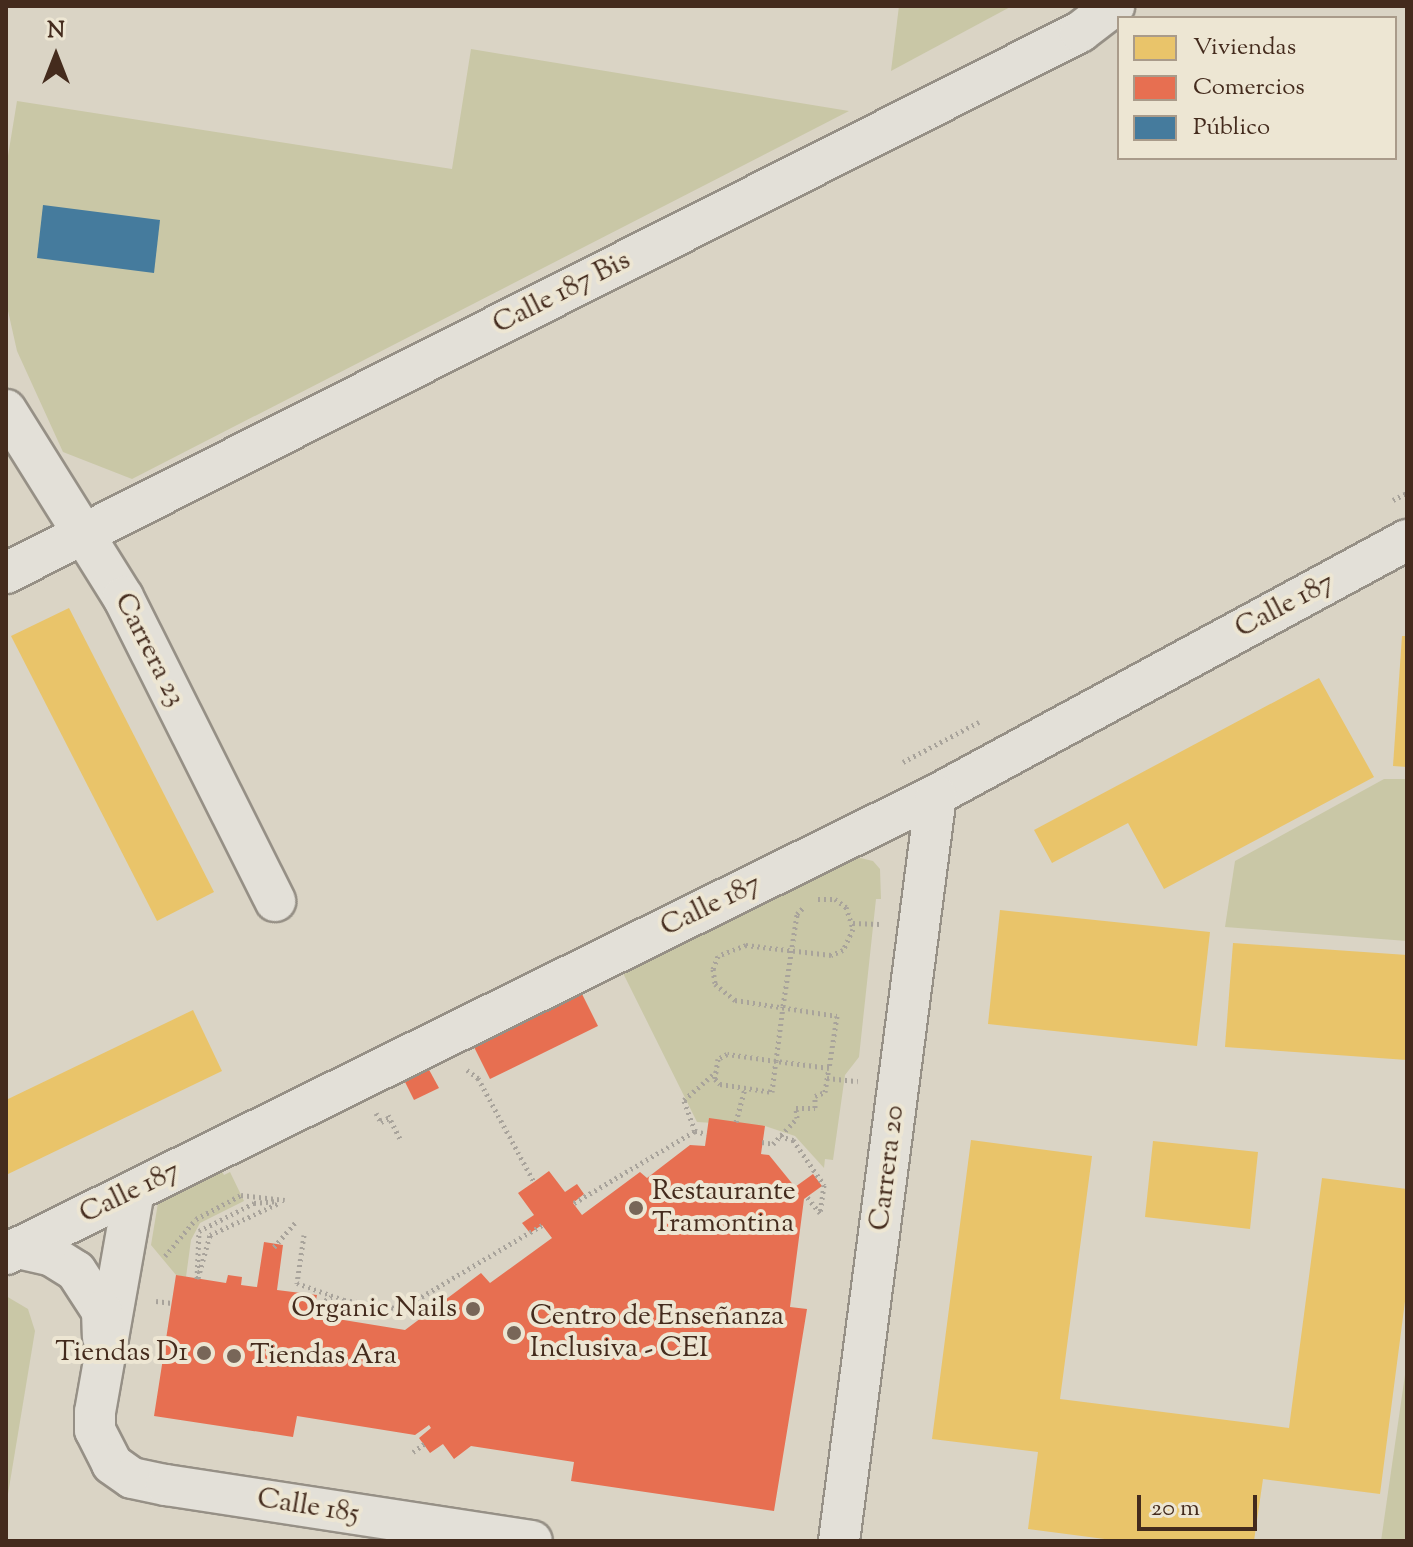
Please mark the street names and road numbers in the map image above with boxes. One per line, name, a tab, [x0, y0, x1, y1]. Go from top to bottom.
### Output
street label: Calle 187 Bis	[488, 244, 636, 342]
street label: Calle 187	[1230, 566, 1340, 646]
street label: Carrera 23	[106, 588, 192, 712]
street label: Calle 187	[656, 867, 766, 945]
street label: Carrera 20	[864, 1103, 912, 1233]
street label: Calle 187	[75, 1154, 185, 1232]
street label: Calle 185	[255, 1482, 361, 1532]

